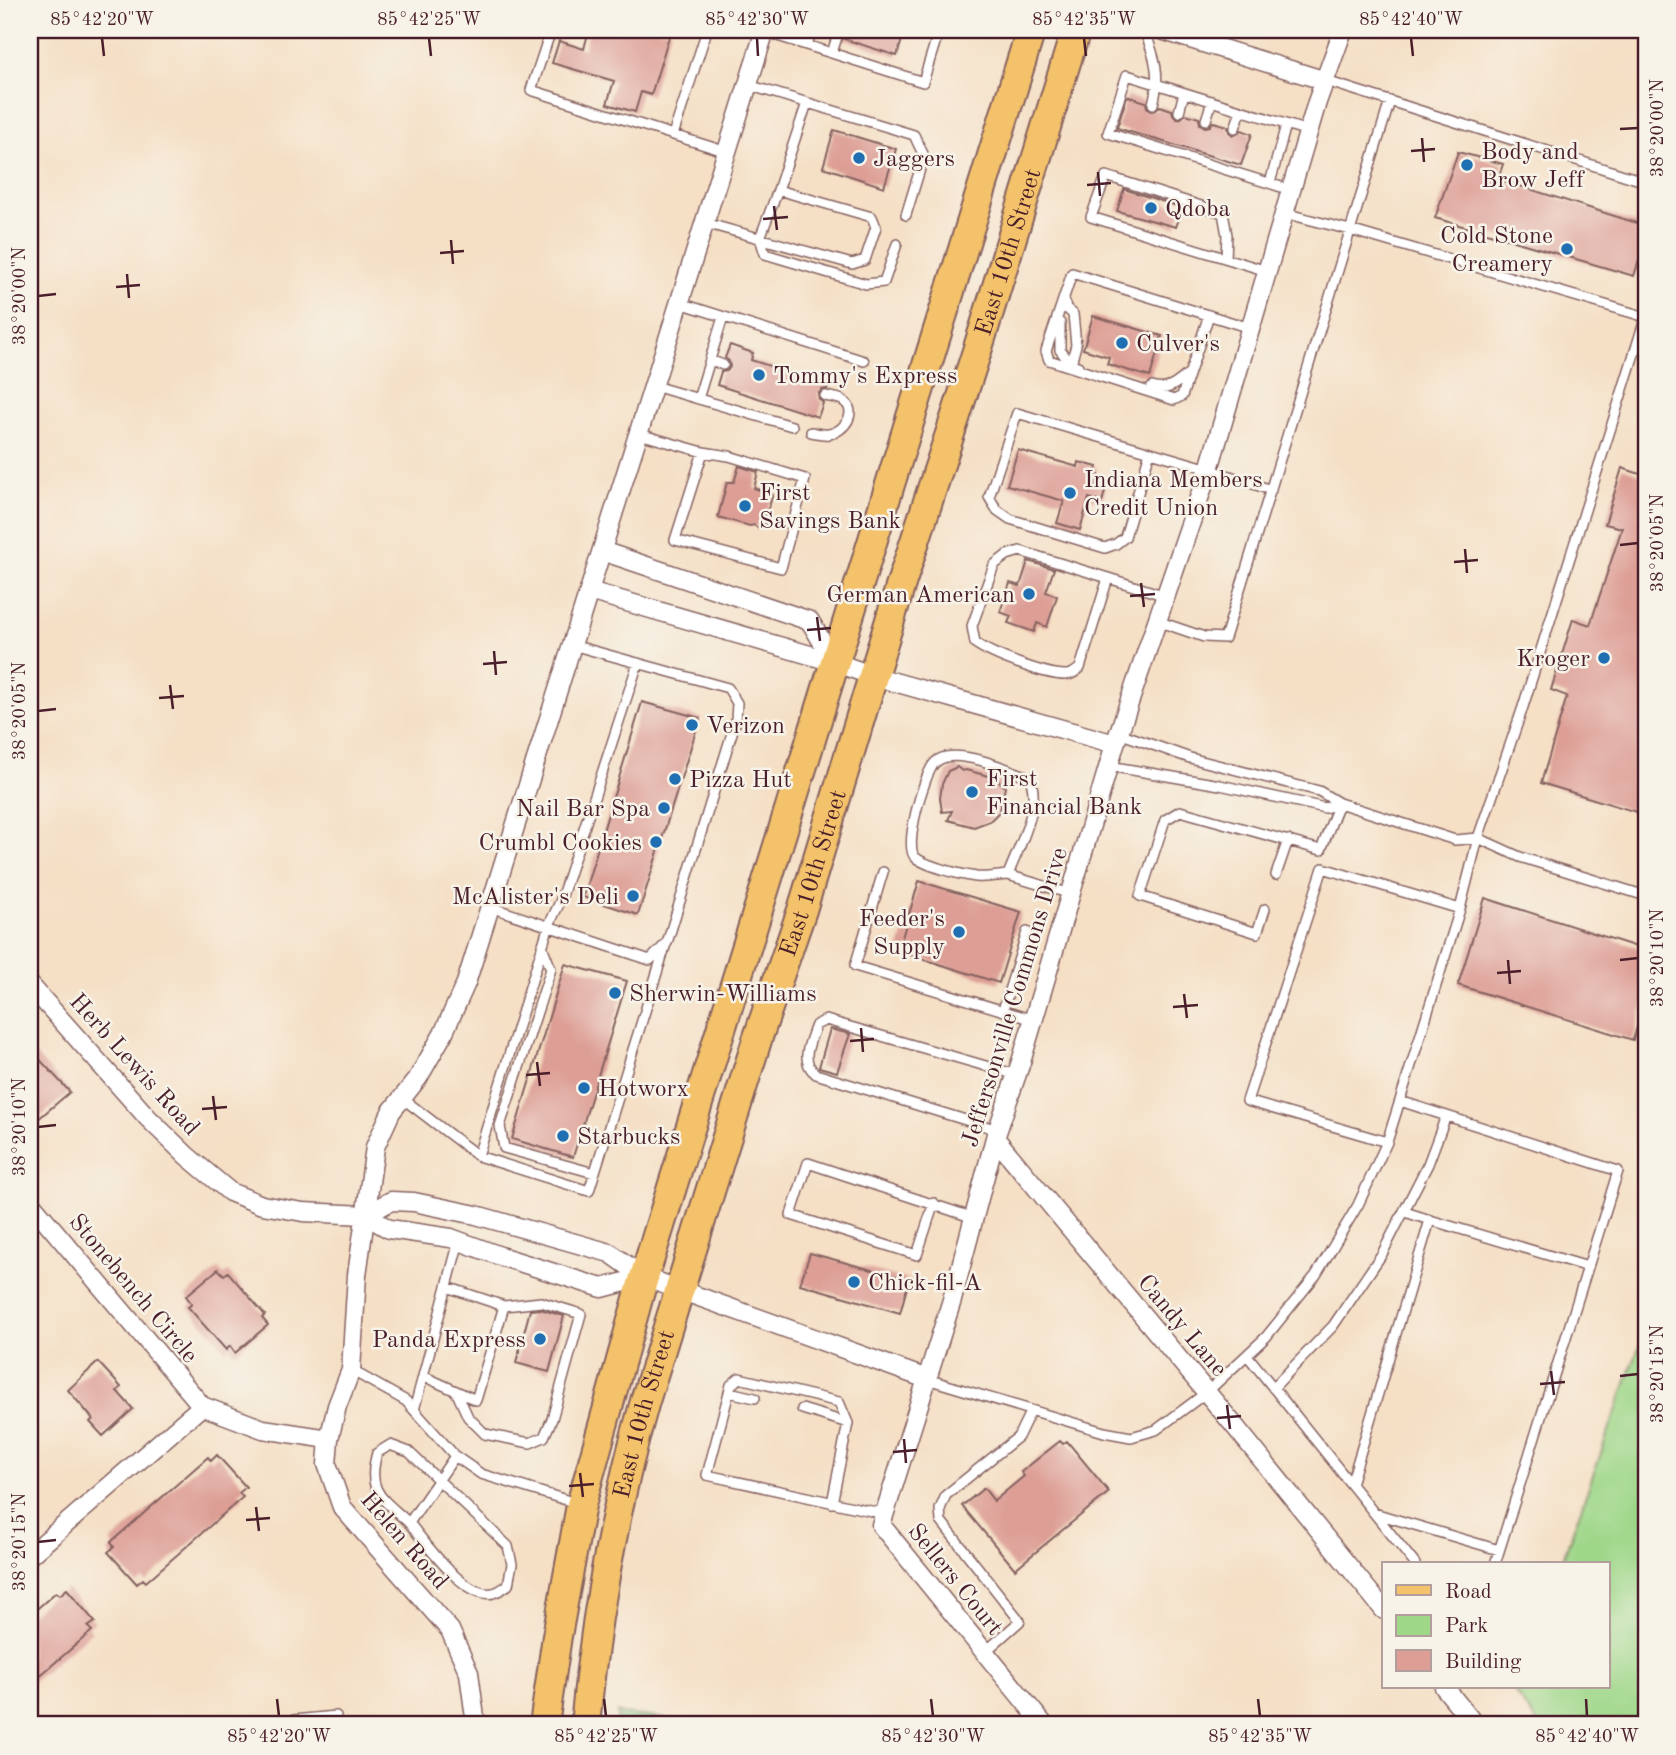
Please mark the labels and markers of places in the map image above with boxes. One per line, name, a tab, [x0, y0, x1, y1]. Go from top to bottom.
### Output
place label: Body and Brow Jeff	[1481, 141, 1585, 193]
place label: Jaggers	[873, 148, 955, 172]
marker: Jaggers	[851, 150, 867, 166]
marker: Body and Brow Jeff	[1459, 157, 1475, 173]
place label: Qdoba	[1165, 198, 1231, 222]
marker: Qdoba	[1143, 200, 1159, 216]
place label: Cold Stone Creamery	[1440, 225, 1553, 277]
marker: Cold Stone Creamery	[1559, 241, 1575, 257]
place label: Culver's	[1136, 333, 1220, 357]
marker: Culver's	[1114, 335, 1130, 351]
place label: Tommy's Express	[773, 365, 957, 389]
marker: Tommy's Express	[751, 367, 767, 383]
place label: Indiana Members Credit Union	[1084, 469, 1263, 521]
place label: First Savings Bank	[759, 482, 901, 534]
marker: Indiana Members Credit Union	[1062, 485, 1078, 501]
marker: First Savings Bank	[737, 498, 753, 514]
place label: German American	[826, 584, 1015, 608]
marker: German American	[1021, 586, 1037, 602]
place label: Kroger	[1516, 648, 1590, 672]
marker: Kroger	[1596, 650, 1612, 666]
place label: Verizon	[706, 715, 785, 739]
marker: Verizon	[684, 717, 700, 733]
place label: First Financial Bank	[986, 768, 1142, 820]
place label: Pizza Hut	[689, 769, 792, 793]
marker: Pizza Hut	[667, 771, 683, 787]
marker: First Financial Bank	[964, 784, 980, 800]
place label: Nail Bar Spa	[516, 798, 650, 822]
marker: Nail Bar Spa	[656, 800, 672, 816]
place label: Crumbl Cookies	[478, 832, 642, 856]
marker: Crumbl Cookies	[648, 834, 664, 850]
place label: McAlister's Deli	[452, 886, 619, 910]
marker: McAlister's Deli	[625, 888, 641, 904]
place label: Feeder's Supply	[859, 908, 945, 960]
marker: Feeder's Supply	[951, 924, 967, 940]
place label: Sherwin-Williams	[629, 983, 817, 1007]
marker: Sherwin-Williams	[607, 985, 623, 1001]
place label: Hotworx	[598, 1078, 689, 1102]
marker: Hotworx	[576, 1080, 592, 1096]
place label: Starbucks	[577, 1126, 680, 1150]
marker: Starbucks	[555, 1128, 571, 1144]
place label: Chick-fil-A	[868, 1272, 982, 1296]
marker: Chick-fil-A	[846, 1274, 862, 1290]
place label: Panda Express	[372, 1329, 526, 1353]
marker: Panda Express	[532, 1331, 548, 1347]

